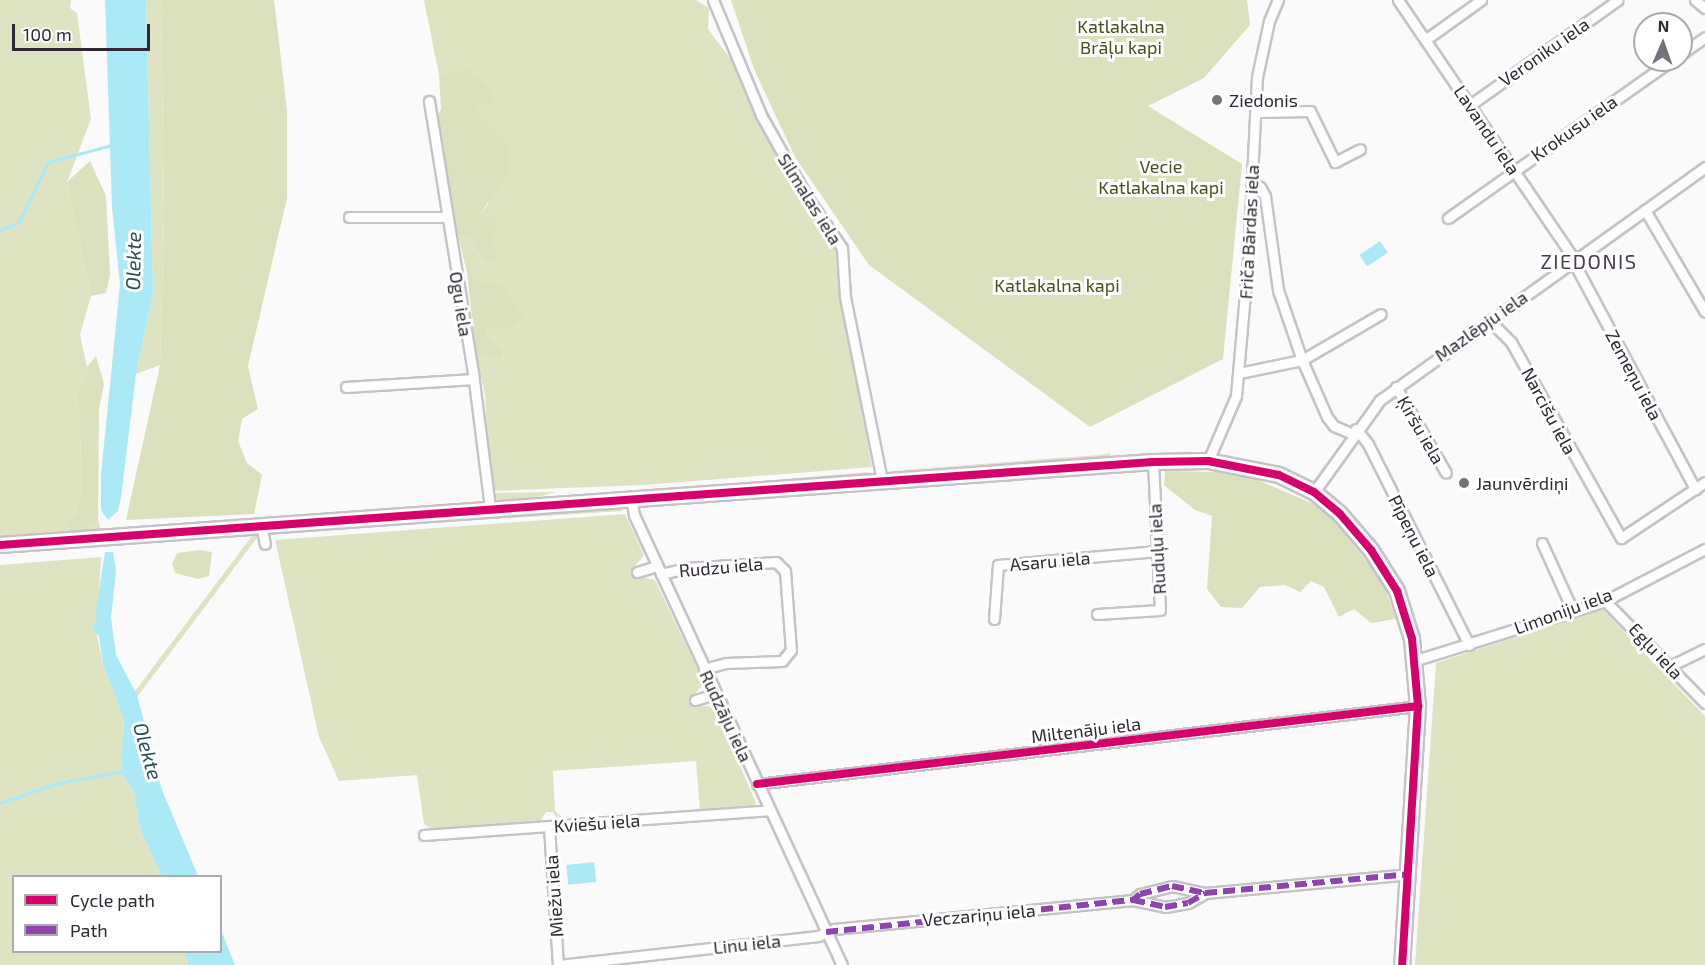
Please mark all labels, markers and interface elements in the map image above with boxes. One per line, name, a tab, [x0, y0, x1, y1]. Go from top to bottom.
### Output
scale bar	[15, 12, 153, 50]
north arrow	[1633, 12, 1693, 72]
street label: Veroniku iela	[1495, 13, 1593, 91]
park label: Katlakalna Brāļu kapi	[1077, 16, 1165, 58]
text: N	[1657, 16, 1670, 35]
text: 100 m	[23, 23, 72, 45]
street label: Lavandu iela	[1449, 81, 1525, 179]
place label: Ziedonis	[1229, 89, 1298, 111]
street label: Krokusu iela	[1527, 90, 1621, 166]
marker: Ziedonis	[1210, 93, 1224, 107]
street label: Silmalas iela	[773, 149, 847, 249]
park label: Vecie Katlakalna kapi	[1098, 156, 1224, 198]
street label: Friča Bārdas iela	[1235, 164, 1263, 300]
water label: Olekte	[120, 231, 146, 291]
district label: ZIEDONIS	[1541, 249, 1637, 273]
street label: Ogu iela	[445, 270, 477, 338]
park label: Katlakalna kapi	[994, 274, 1120, 296]
street label: Mazlēpju iela	[1430, 286, 1532, 366]
street label: Zemeņu iela	[1601, 326, 1667, 424]
street label: Narcišu iela	[1517, 364, 1581, 458]
street label: Ķiršu iela	[1393, 392, 1449, 468]
place label: Jaunvērdiņi	[1476, 472, 1569, 494]
marker: Jaunvērdiņi	[1457, 476, 1471, 490]
street label: Pīpeņu iela	[1384, 491, 1444, 581]
street label: Ruduļu iela	[1144, 503, 1170, 595]
street label: Asaru iela	[1009, 547, 1091, 575]
street label: Rudzu iela	[678, 553, 764, 581]
street label: Limoniju iela	[1511, 583, 1615, 639]
street label: Egļu iela	[1625, 618, 1687, 684]
street label: Rudzāju iela	[695, 667, 757, 765]
street label: Miltenāju iela	[1030, 713, 1142, 747]
water label: Olekte	[128, 720, 168, 782]
street label: Kviešu iela	[553, 809, 641, 837]
street label: Miežu iela	[540, 854, 568, 938]
legend	[12, 875, 222, 953]
text: Cycle path	[70, 889, 155, 911]
street label: Veczariņu iela	[921, 899, 1037, 931]
text: Path	[70, 919, 108, 941]
street label: Linu iela	[712, 930, 782, 958]

